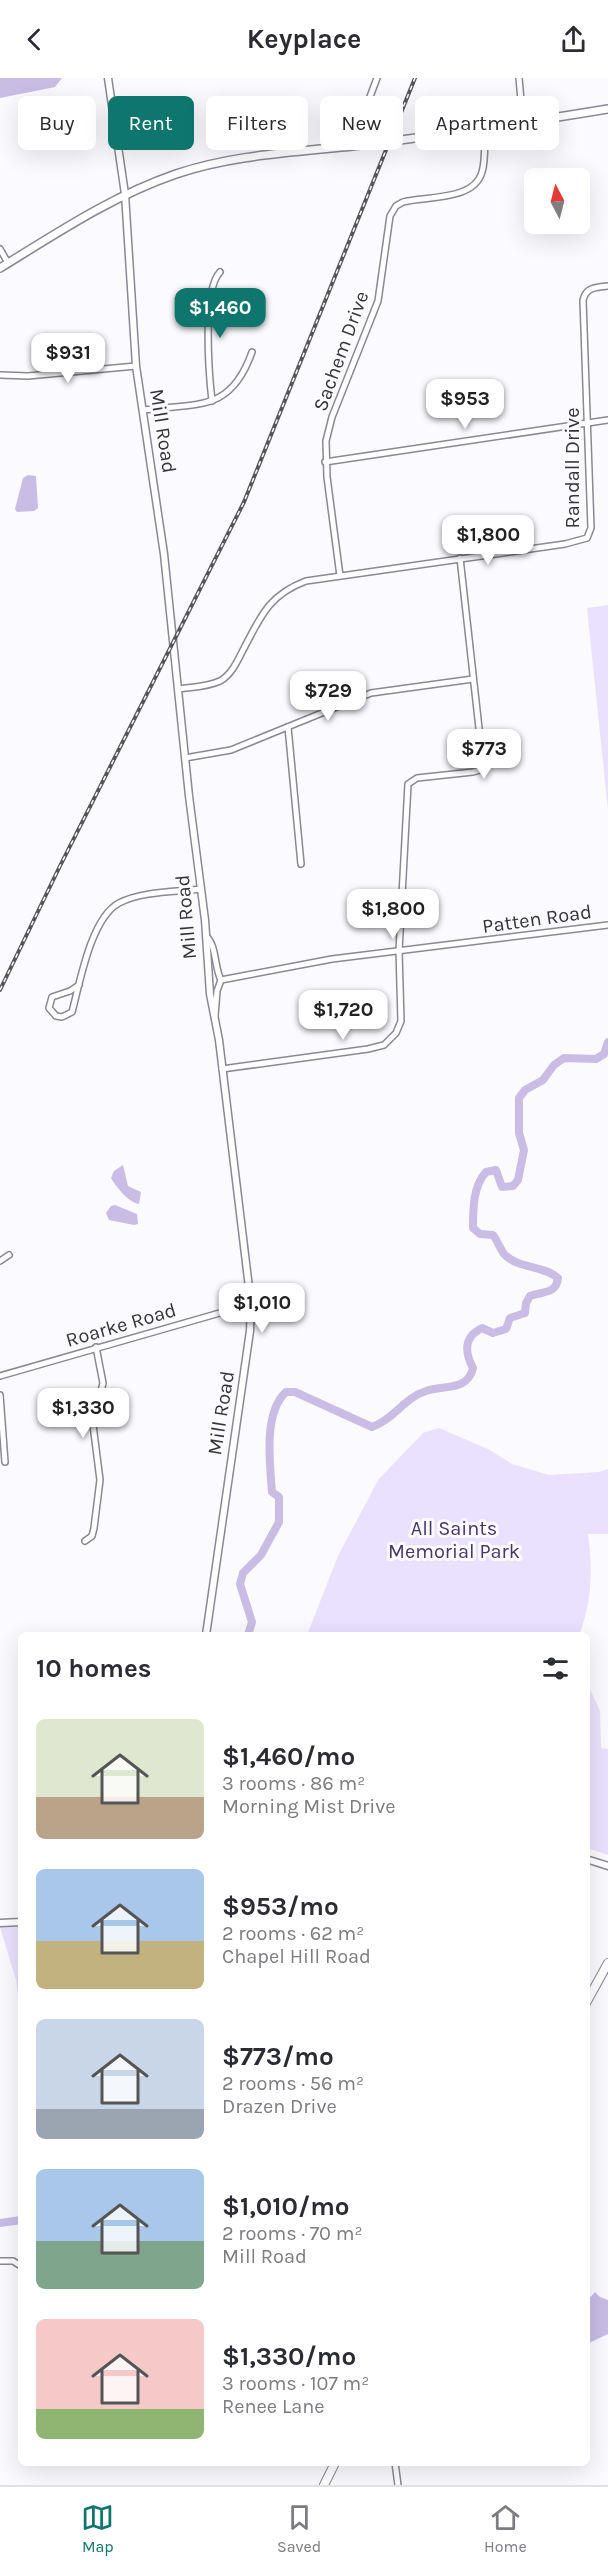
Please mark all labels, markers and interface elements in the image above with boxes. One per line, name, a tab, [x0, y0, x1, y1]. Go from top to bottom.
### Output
icon: back	[18, 23, 51, 56]
text: Keyplace	[247, 23, 361, 55]
icon: share	[557, 23, 590, 56]
chip: Buy	[18, 96, 96, 150]
chip: Rent	[108, 96, 194, 150]
chip: Filters	[206, 96, 308, 150]
chip: New	[320, 96, 403, 150]
chip: Apartment	[415, 96, 559, 150]
north arrow	[524, 168, 590, 234]
map controls	[524, 168, 590, 234]
pin: $1,460	[171, 288, 269, 339]
street label: Sachem Drive	[309, 288, 373, 414]
text: $1,460	[189, 296, 251, 319]
pin: $931	[32, 333, 104, 384]
text: $931	[45, 341, 91, 364]
pin: $953	[429, 379, 501, 430]
street label: Mill Road	[145, 387, 181, 475]
text: $953	[440, 387, 490, 410]
street label: Randall Drive	[561, 408, 584, 528]
pin: $1,800	[439, 515, 537, 566]
text: $1,800	[456, 523, 520, 546]
pin: $729	[292, 671, 364, 722]
text: $729	[304, 679, 352, 702]
pin: $773	[448, 729, 520, 780]
text: $773	[461, 737, 507, 760]
street label: Mill Road	[171, 874, 201, 960]
pin: $1,800	[344, 889, 442, 940]
text: $1,800	[361, 897, 425, 920]
street label: Patten Road	[481, 900, 593, 938]
pin: $1,720	[294, 990, 392, 1041]
text: $1,720	[313, 998, 373, 1021]
pin: $1,010	[213, 1283, 311, 1334]
text: $1,010	[233, 1291, 291, 1314]
street label: Roarke Road	[63, 1298, 179, 1352]
street label: Mill Road	[203, 1369, 239, 1457]
pin: $1,330	[34, 1388, 132, 1439]
text: $1,330	[51, 1396, 115, 1419]
park label: All Saints Memorial Park	[388, 1517, 520, 1563]
icon: filters	[539, 1652, 572, 1685]
text: 10 homes	[36, 1653, 151, 1684]
text: $1,460/mo	[222, 1741, 355, 1772]
icon: home	[84, 1743, 156, 1815]
text: 3 rooms · 86 m²	[222, 1772, 365, 1795]
text: Morning Mist Drive	[222, 1795, 396, 1818]
text: $953/mo	[222, 1891, 339, 1922]
icon: home	[84, 1893, 156, 1965]
text: 2 rooms · 62 m²	[222, 1922, 364, 1945]
text: Chapel Hill Road	[222, 1945, 371, 1968]
text: $773/mo	[222, 2041, 334, 2072]
icon: home	[84, 2043, 156, 2115]
text: 2 rooms · 56 m²	[222, 2072, 364, 2095]
text: Drazen Drive	[222, 2095, 337, 2118]
text: $1,010/mo	[222, 2191, 350, 2222]
icon: home	[84, 2193, 156, 2265]
text: 2 rooms · 70 m²	[222, 2222, 362, 2245]
text: Mill Road	[222, 2245, 307, 2268]
text: $1,330/mo	[222, 2341, 356, 2372]
icon: home	[84, 2343, 156, 2415]
text: 3 rooms · 107 m²	[222, 2372, 369, 2395]
text: Renee Lane	[222, 2395, 325, 2418]
tab: Map	[81, 2501, 114, 2556]
tab: Saved	[277, 2501, 321, 2556]
tab: Home	[484, 2501, 527, 2556]

